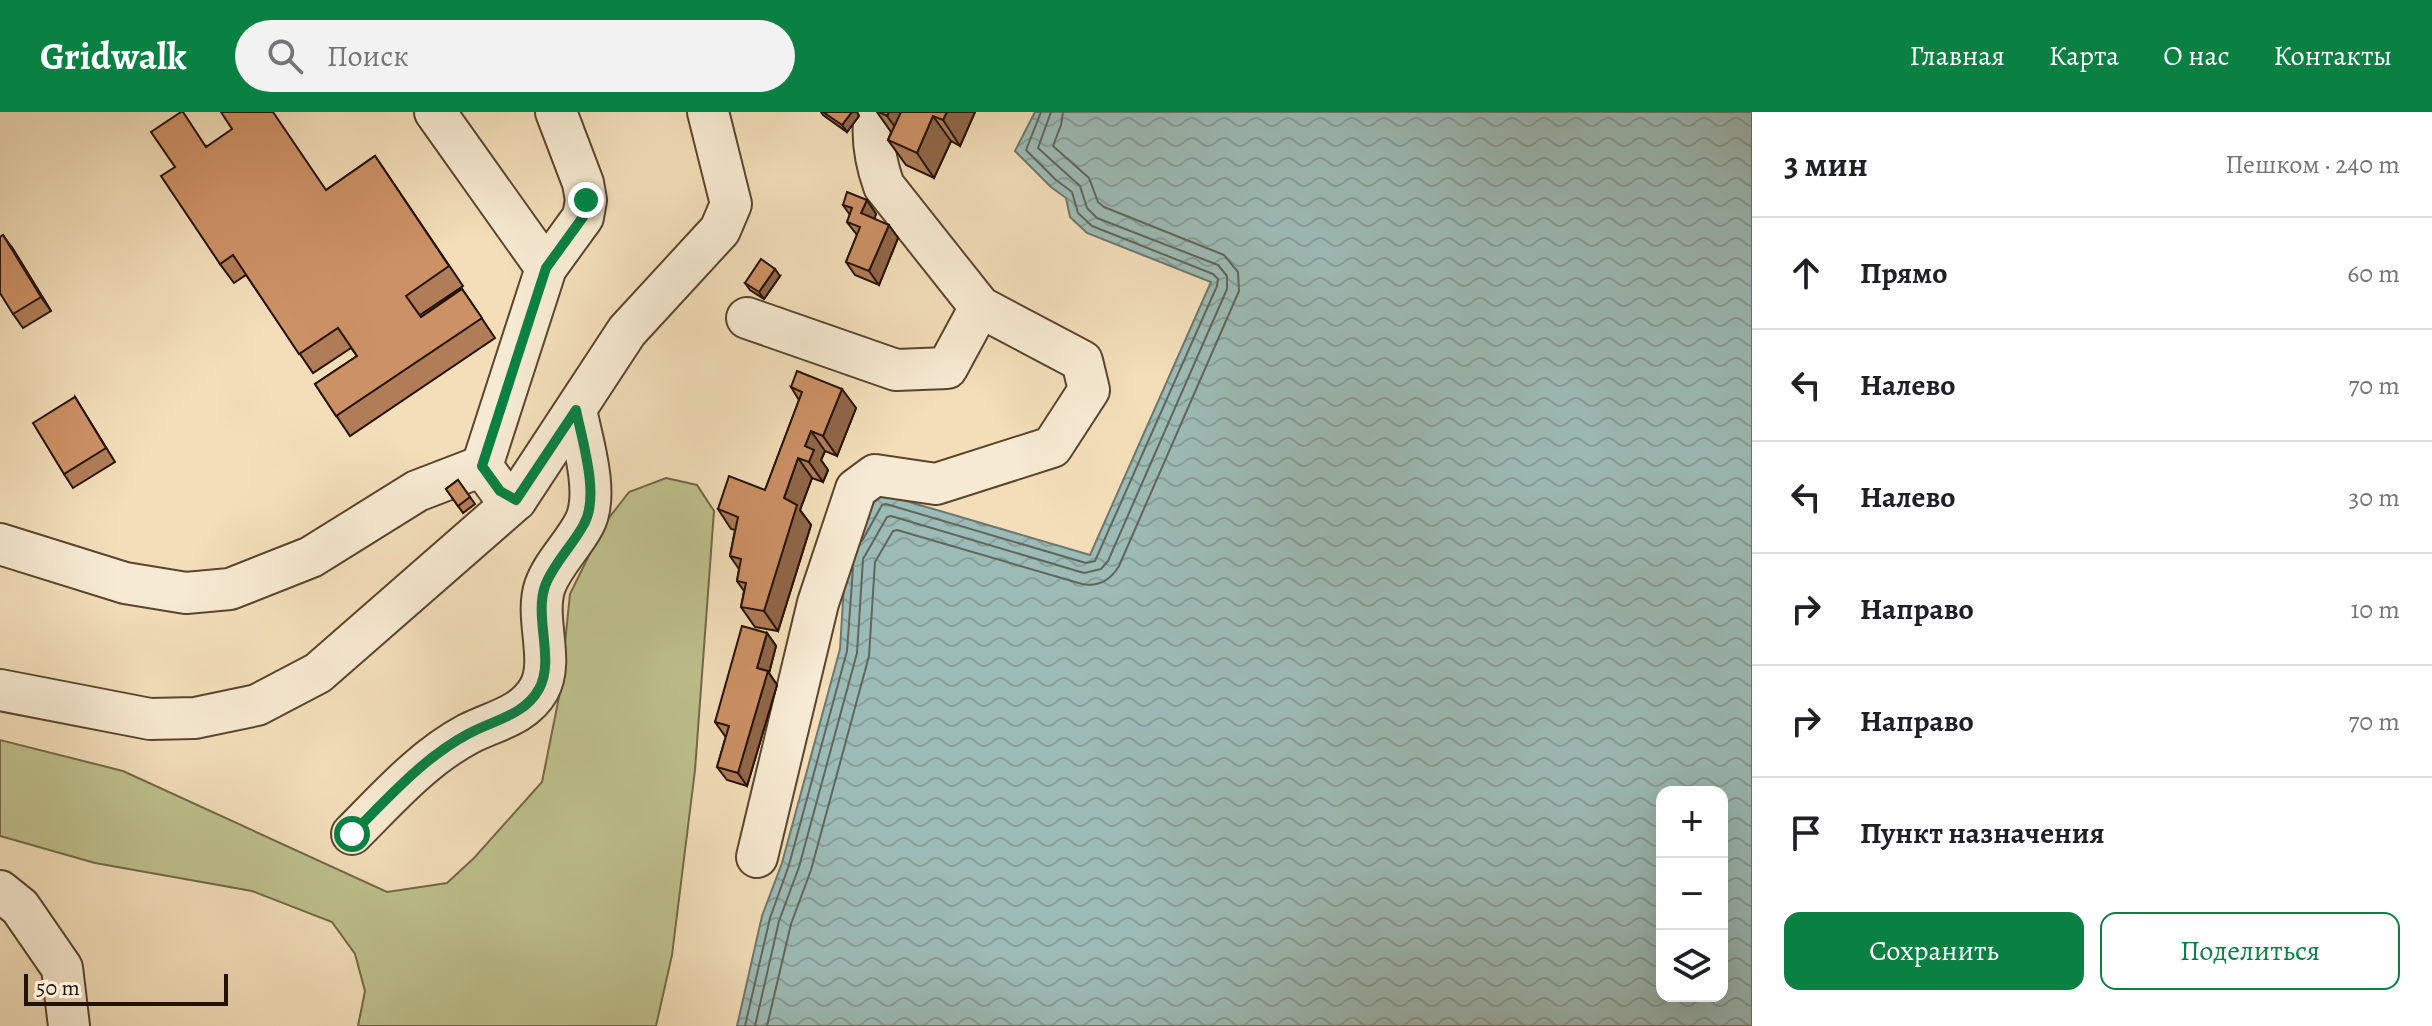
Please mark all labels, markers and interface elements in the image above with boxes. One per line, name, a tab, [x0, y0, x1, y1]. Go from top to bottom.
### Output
search box	[235, 20, 795, 92]
text: Gridwalk	[40, 30, 187, 82]
icon: search	[263, 34, 307, 78]
text: Поиск	[327, 36, 409, 76]
text: Главная	[1909, 37, 2005, 75]
text: Карта	[2049, 37, 2119, 75]
text: О нас	[2163, 37, 2230, 75]
text: Контакты	[2274, 37, 2392, 75]
text: 3 мин	[1784, 141, 1868, 188]
text: Пешком · 240 m	[2225, 147, 2400, 182]
route end	[568, 182, 604, 218]
icon: ahead	[1784, 251, 1828, 295]
text: Прямо	[1860, 253, 1947, 293]
text: 60 m	[2347, 256, 2400, 291]
icon: left	[1784, 363, 1828, 407]
text: Налево	[1860, 365, 1955, 405]
text: 70 m	[2348, 368, 2400, 403]
icon: left	[1784, 475, 1828, 519]
text: Налево	[1860, 477, 1955, 517]
text: 30 m	[2349, 480, 2400, 515]
icon: right	[1784, 587, 1828, 631]
text: Направо	[1860, 589, 1974, 629]
text: 10 m	[2350, 592, 2400, 627]
icon: right	[1784, 699, 1828, 743]
text: Направо	[1860, 701, 1974, 741]
text: 70 m	[2348, 704, 2400, 739]
map controls	[1656, 786, 1728, 1002]
button: +	[1656, 786, 1728, 858]
icon: arrive	[1784, 811, 1828, 855]
text: Пункт назначения	[1860, 813, 2105, 853]
route start	[334, 816, 370, 852]
button: −	[1656, 858, 1728, 930]
button: Сохранить	[1784, 912, 2084, 990]
button: Поделиться	[2100, 912, 2400, 990]
button: layers	[1656, 930, 1728, 1002]
scale bar	[24, 970, 228, 1006]
text: 50 m	[36, 973, 80, 1003]

